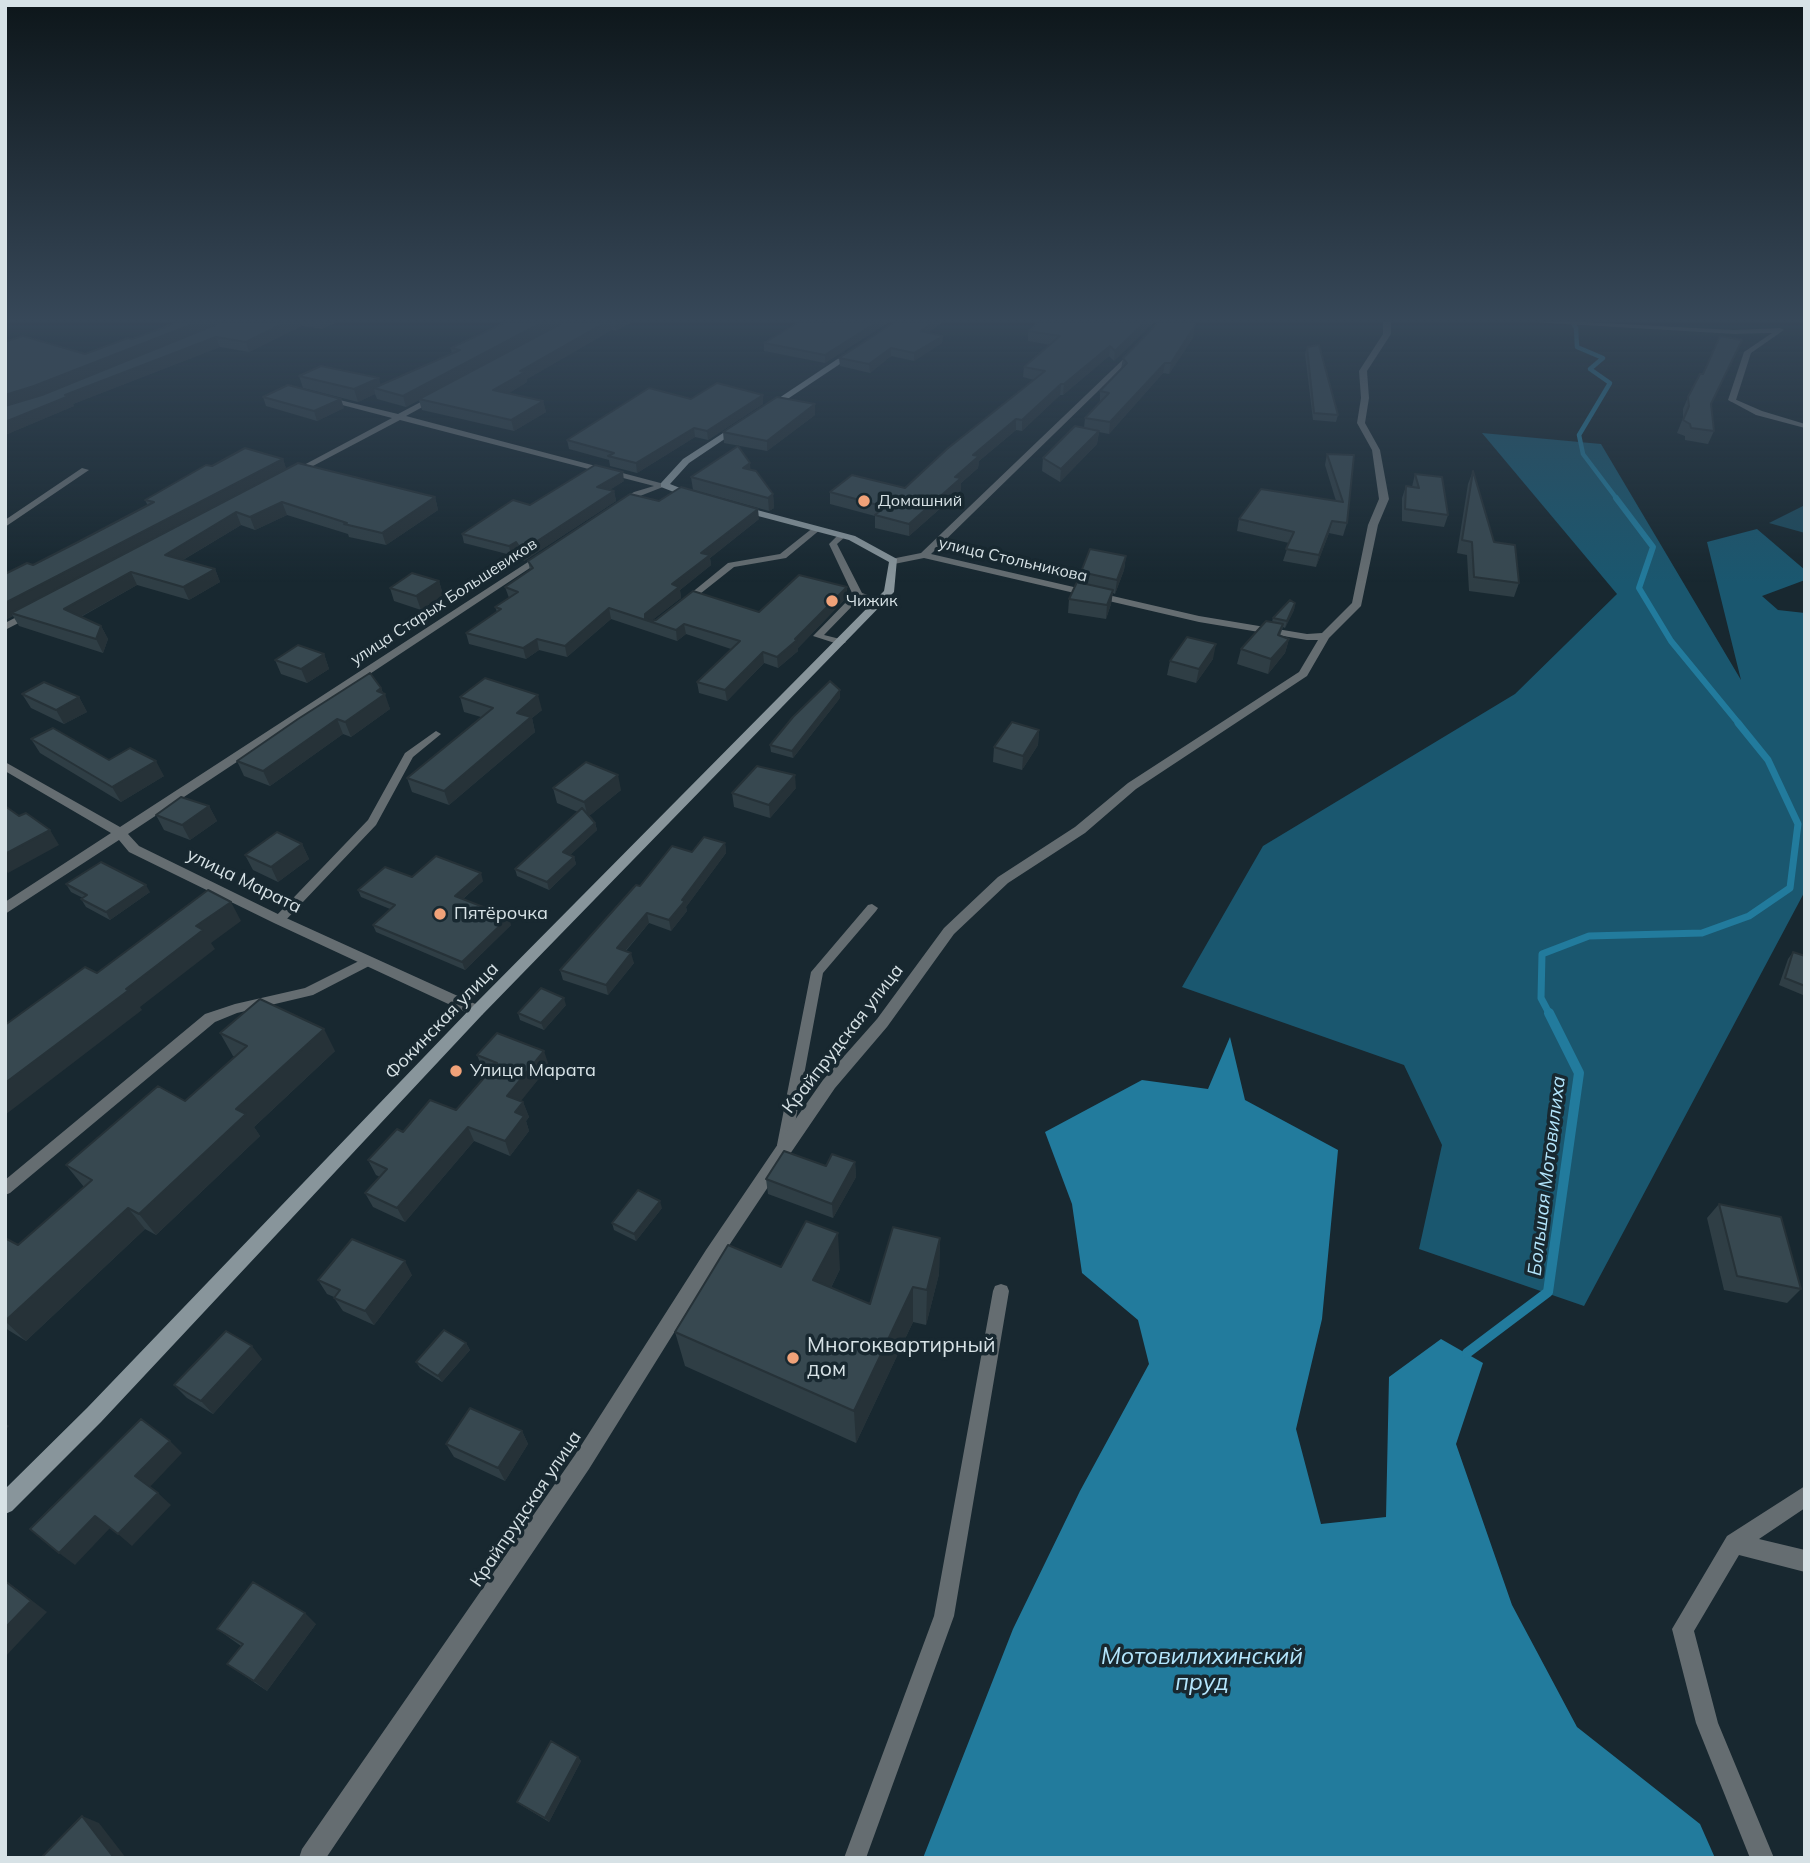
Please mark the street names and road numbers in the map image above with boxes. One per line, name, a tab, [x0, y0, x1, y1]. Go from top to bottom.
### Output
street label: улица Старых Большевиков	[347, 534, 541, 670]
street label: улица Стольникова	[937, 534, 1089, 586]
street label: улица Марата	[183, 844, 305, 918]
street label: Фокинская улица	[381, 958, 503, 1084]
street label: Крайпрудская улица	[778, 960, 908, 1118]
street label: Крайпрудская улица	[466, 1427, 586, 1591]

